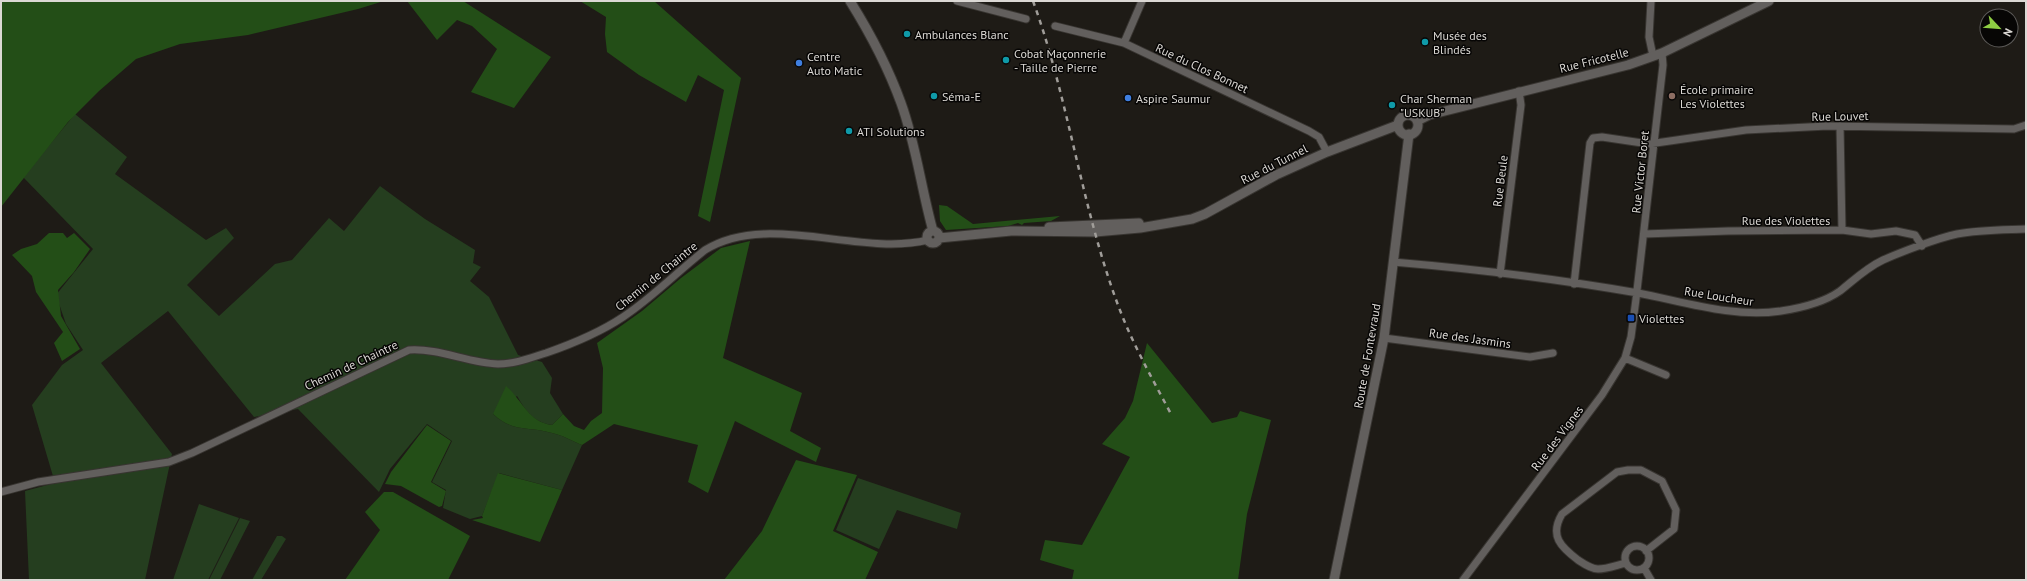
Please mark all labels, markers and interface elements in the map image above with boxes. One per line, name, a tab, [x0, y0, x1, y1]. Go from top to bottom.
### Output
north arrow	[1979, 8, 2019, 48]
text: N	[2000, 26, 2016, 39]
place label: Ambulances Blanc	[915, 27, 1009, 42]
place label: Musée des Blindés	[1433, 28, 1487, 57]
marker: Ambulances Blanc	[902, 29, 912, 39]
marker: Musée des Blindés	[1420, 37, 1430, 47]
street label: Rue du Clos Bonnet	[1153, 40, 1251, 96]
street label: Rue Fricotelle	[1558, 44, 1630, 76]
place label: Cobat Maçonnerie - Taille de Pierre	[1014, 46, 1106, 75]
place label: Centre Auto Matic	[807, 49, 863, 78]
marker: Cobat Maçonnerie - Taille de Pierre	[1001, 55, 1011, 65]
marker: Centre Auto Matic	[794, 58, 804, 68]
place label: École primaire Les Violettes	[1680, 82, 1754, 111]
place label: Séma-E	[942, 89, 981, 104]
marker: Séma-E	[929, 91, 939, 101]
place label: Aspire Saumur	[1136, 91, 1210, 106]
place label: Char Sherman "USKUB"	[1400, 91, 1472, 120]
marker: École primaire Les Violettes	[1667, 91, 1677, 101]
marker: Aspire Saumur	[1123, 93, 1133, 103]
marker: Char Sherman "USKUB"	[1387, 100, 1397, 110]
street label: Rue Louvet	[1811, 108, 1869, 124]
place label: ATI Solutions	[857, 124, 925, 139]
marker: ATI Solutions	[844, 126, 854, 136]
street label: Rue Victor Boret	[1628, 130, 1652, 214]
street label: Rue du Tunnel	[1238, 140, 1310, 187]
street label: Rue Beule	[1489, 154, 1511, 208]
street label: Rue des Violettes	[1742, 213, 1830, 228]
street label: Chemin de Chaintre	[612, 238, 700, 314]
street label: Rue Loucheur	[1683, 283, 1755, 309]
street label: Route de Fontevraud	[1350, 302, 1384, 410]
place label: Violettes	[1638, 311, 1684, 326]
marker: Violettes	[1626, 313, 1636, 323]
street label: Rue des Jasmins	[1428, 325, 1512, 351]
street label: Chemin de Chaintre	[302, 337, 400, 393]
street label: Rue des Vignes	[1528, 403, 1586, 473]

